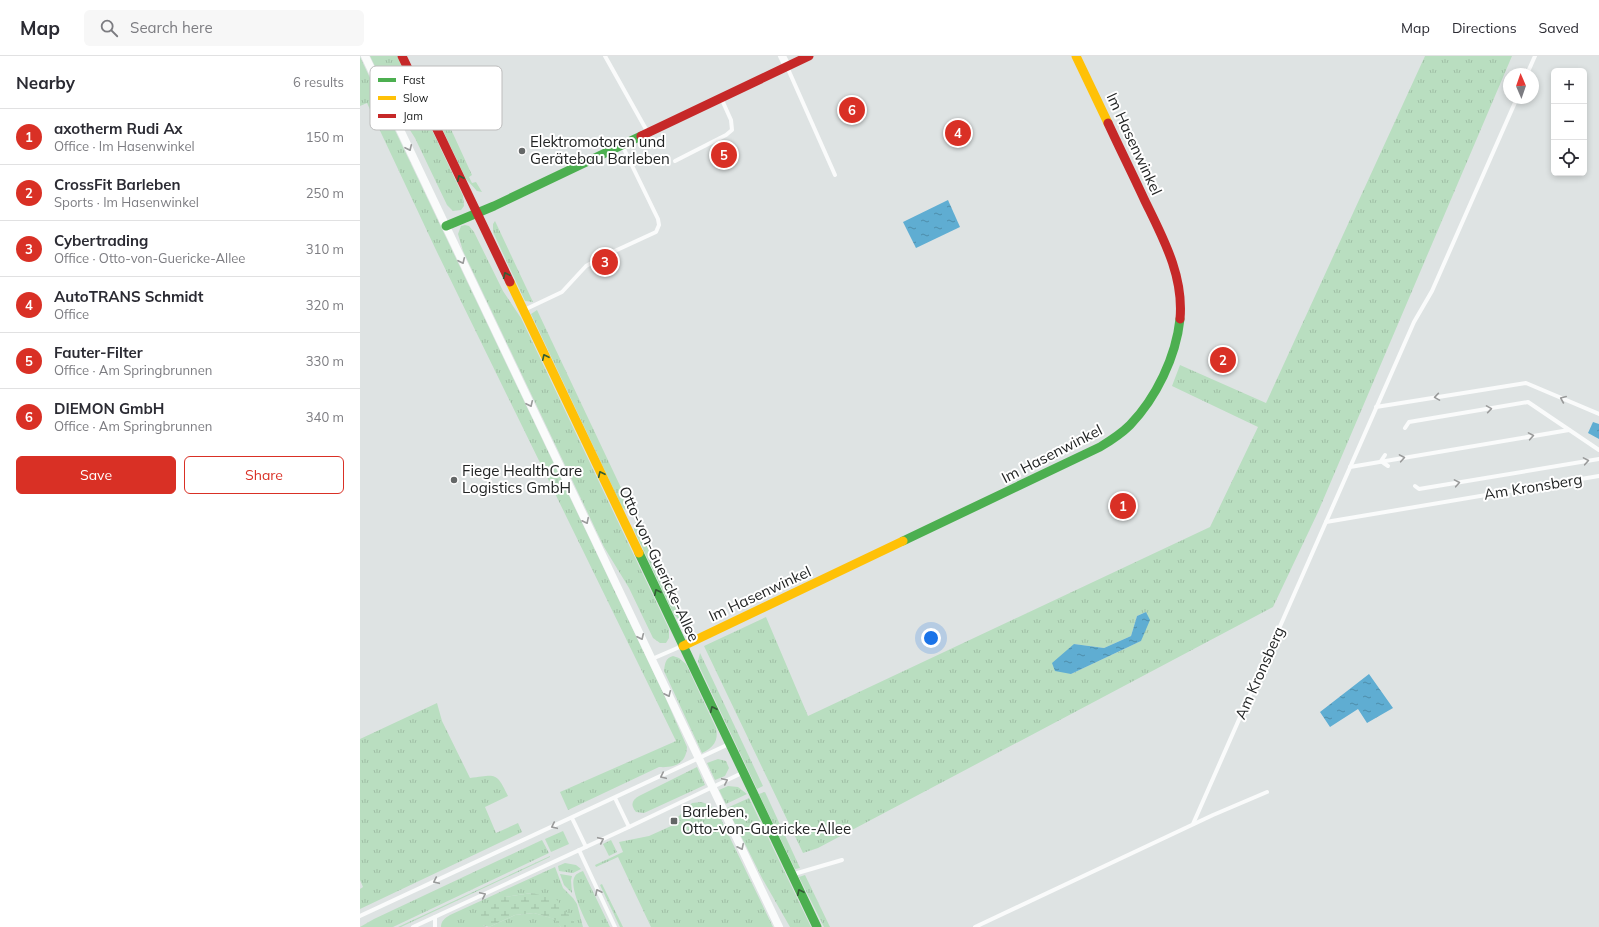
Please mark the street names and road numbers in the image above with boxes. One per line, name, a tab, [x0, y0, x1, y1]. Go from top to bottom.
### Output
street label: Im Hasenwinkel	[1103, 90, 1166, 198]
street label: Im Hasenwinkel	[998, 420, 1105, 487]
street label: Am Kronsberg	[1482, 469, 1583, 504]
street label: Otto-von-Guericke-Allee	[615, 483, 704, 644]
street label: Im Hasenwinkel	[706, 562, 814, 625]
street label: Am Kronsberg	[1231, 624, 1288, 722]

